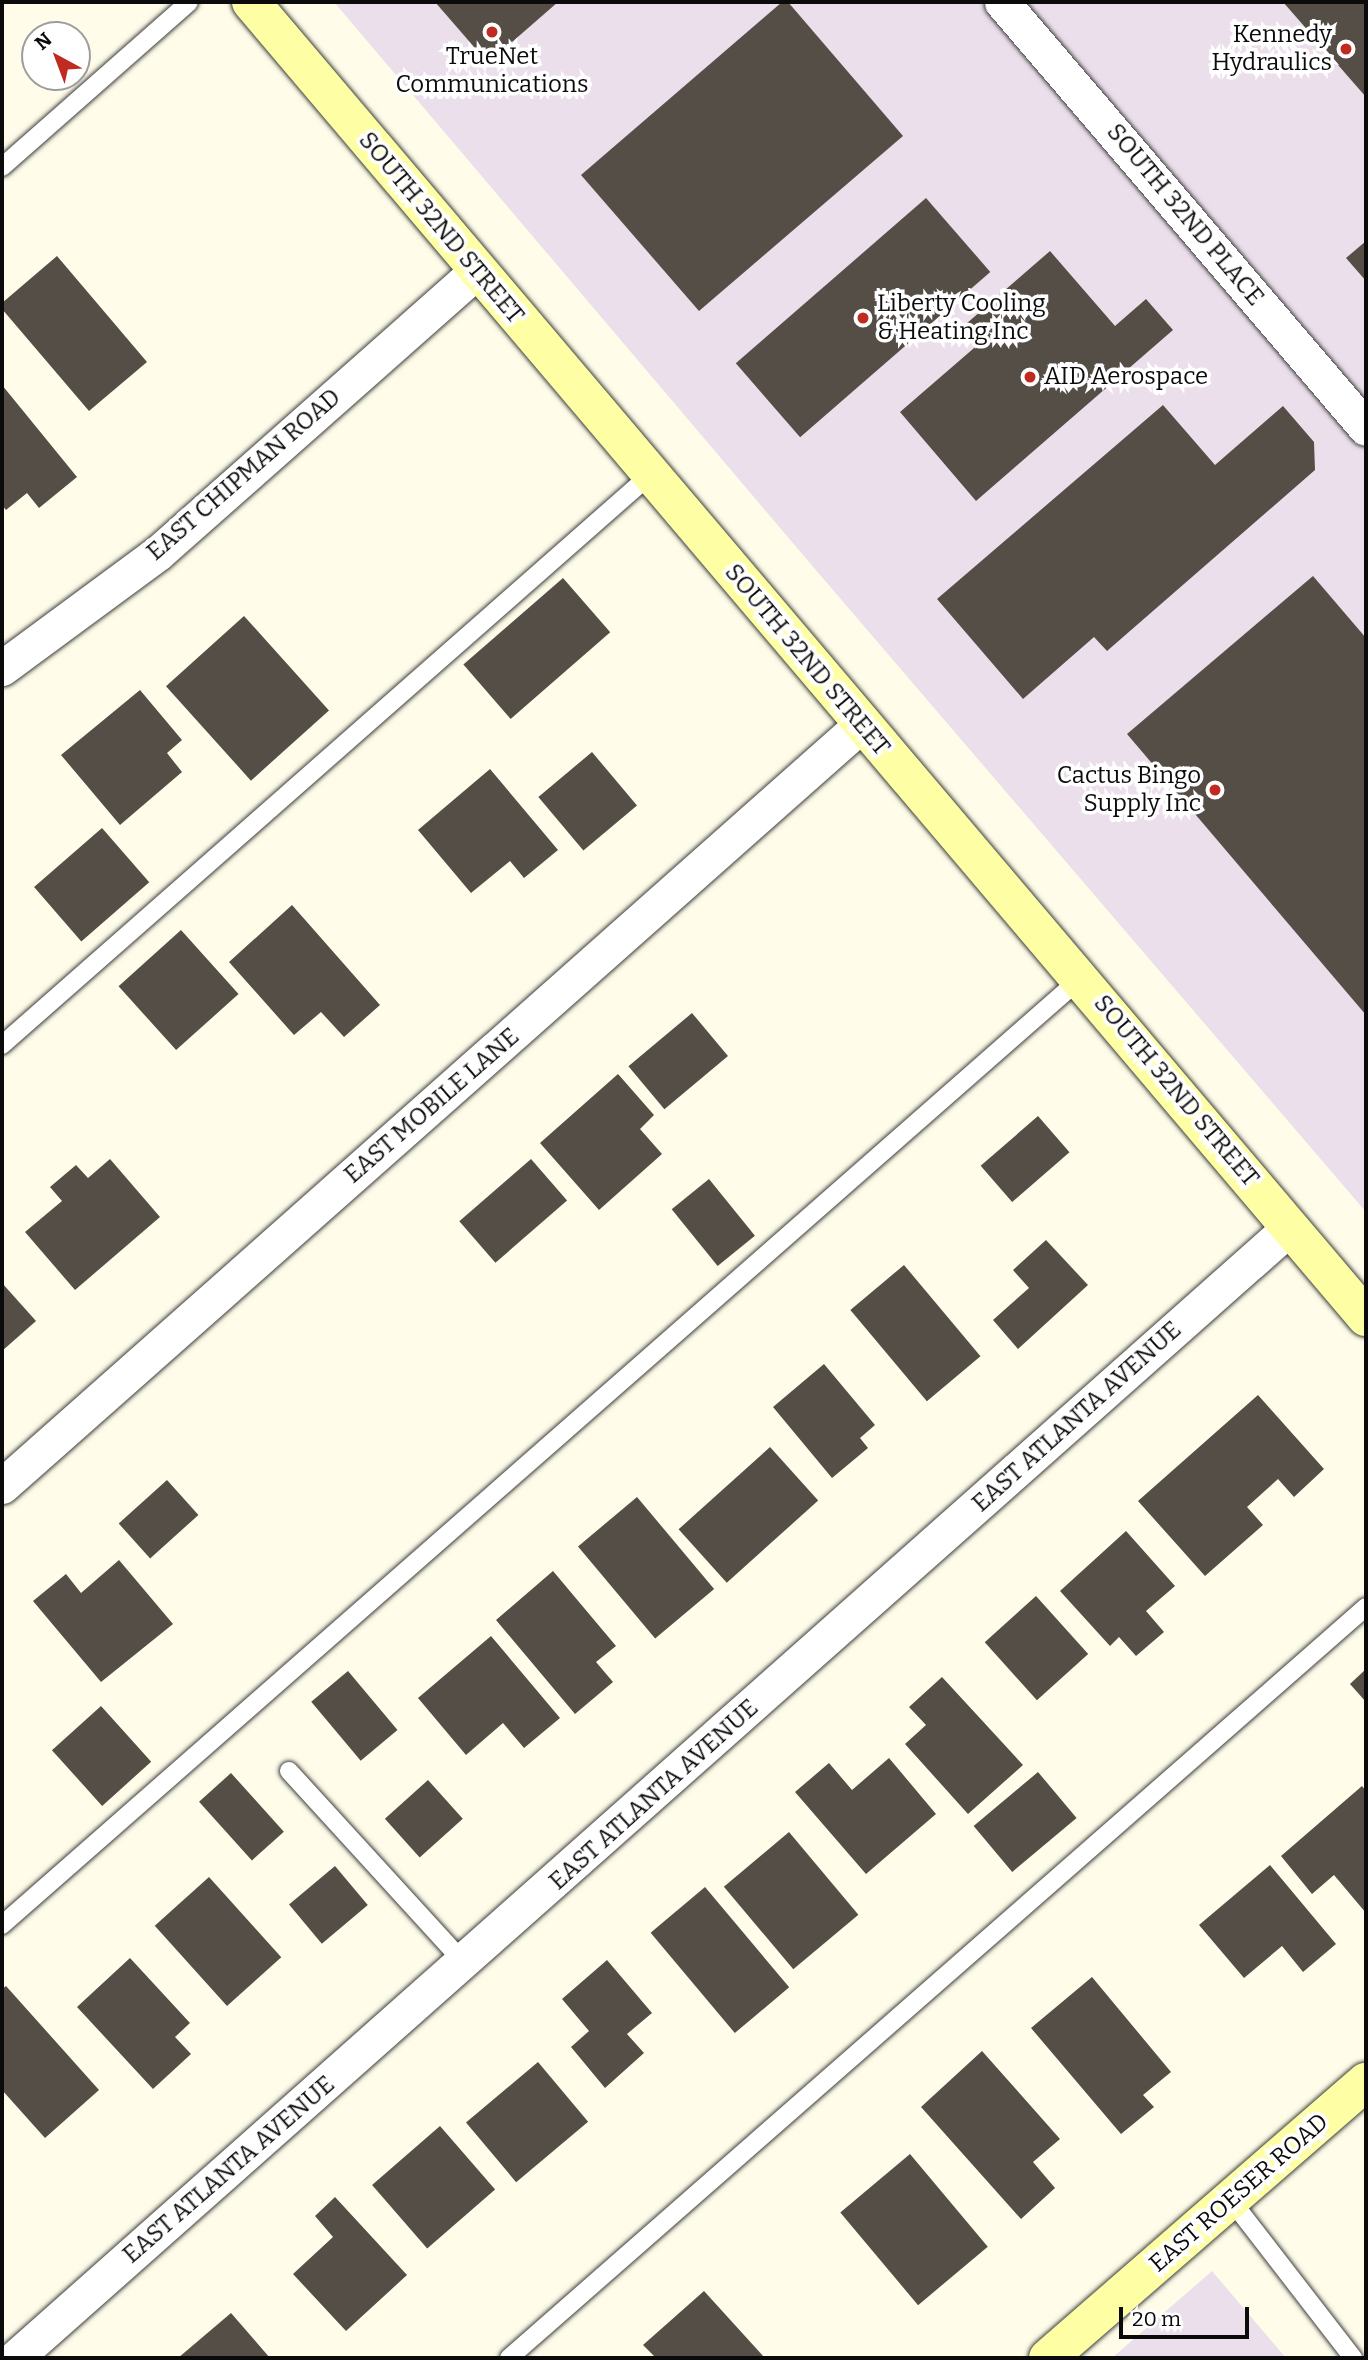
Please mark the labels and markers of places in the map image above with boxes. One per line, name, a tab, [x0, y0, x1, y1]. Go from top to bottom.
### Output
place label: Kennedy Hydraulics	[1211, 21, 1332, 77]
marker: TrueNet Communications	[484, 24, 500, 40]
marker: Kennedy Hydraulics	[1338, 41, 1354, 57]
place label: TrueNet Communications	[396, 43, 588, 99]
place label: Liberty Cooling & Heating Inc	[877, 290, 1046, 346]
marker: Liberty Cooling & Heating Inc	[855, 310, 871, 326]
place label: AID Aerospace	[1044, 363, 1208, 391]
marker: AID Aerospace	[1022, 369, 1038, 385]
place label: Cactus Bingo Supply Inc	[1057, 762, 1201, 818]
marker: Cactus Bingo Supply Inc	[1207, 782, 1223, 798]

